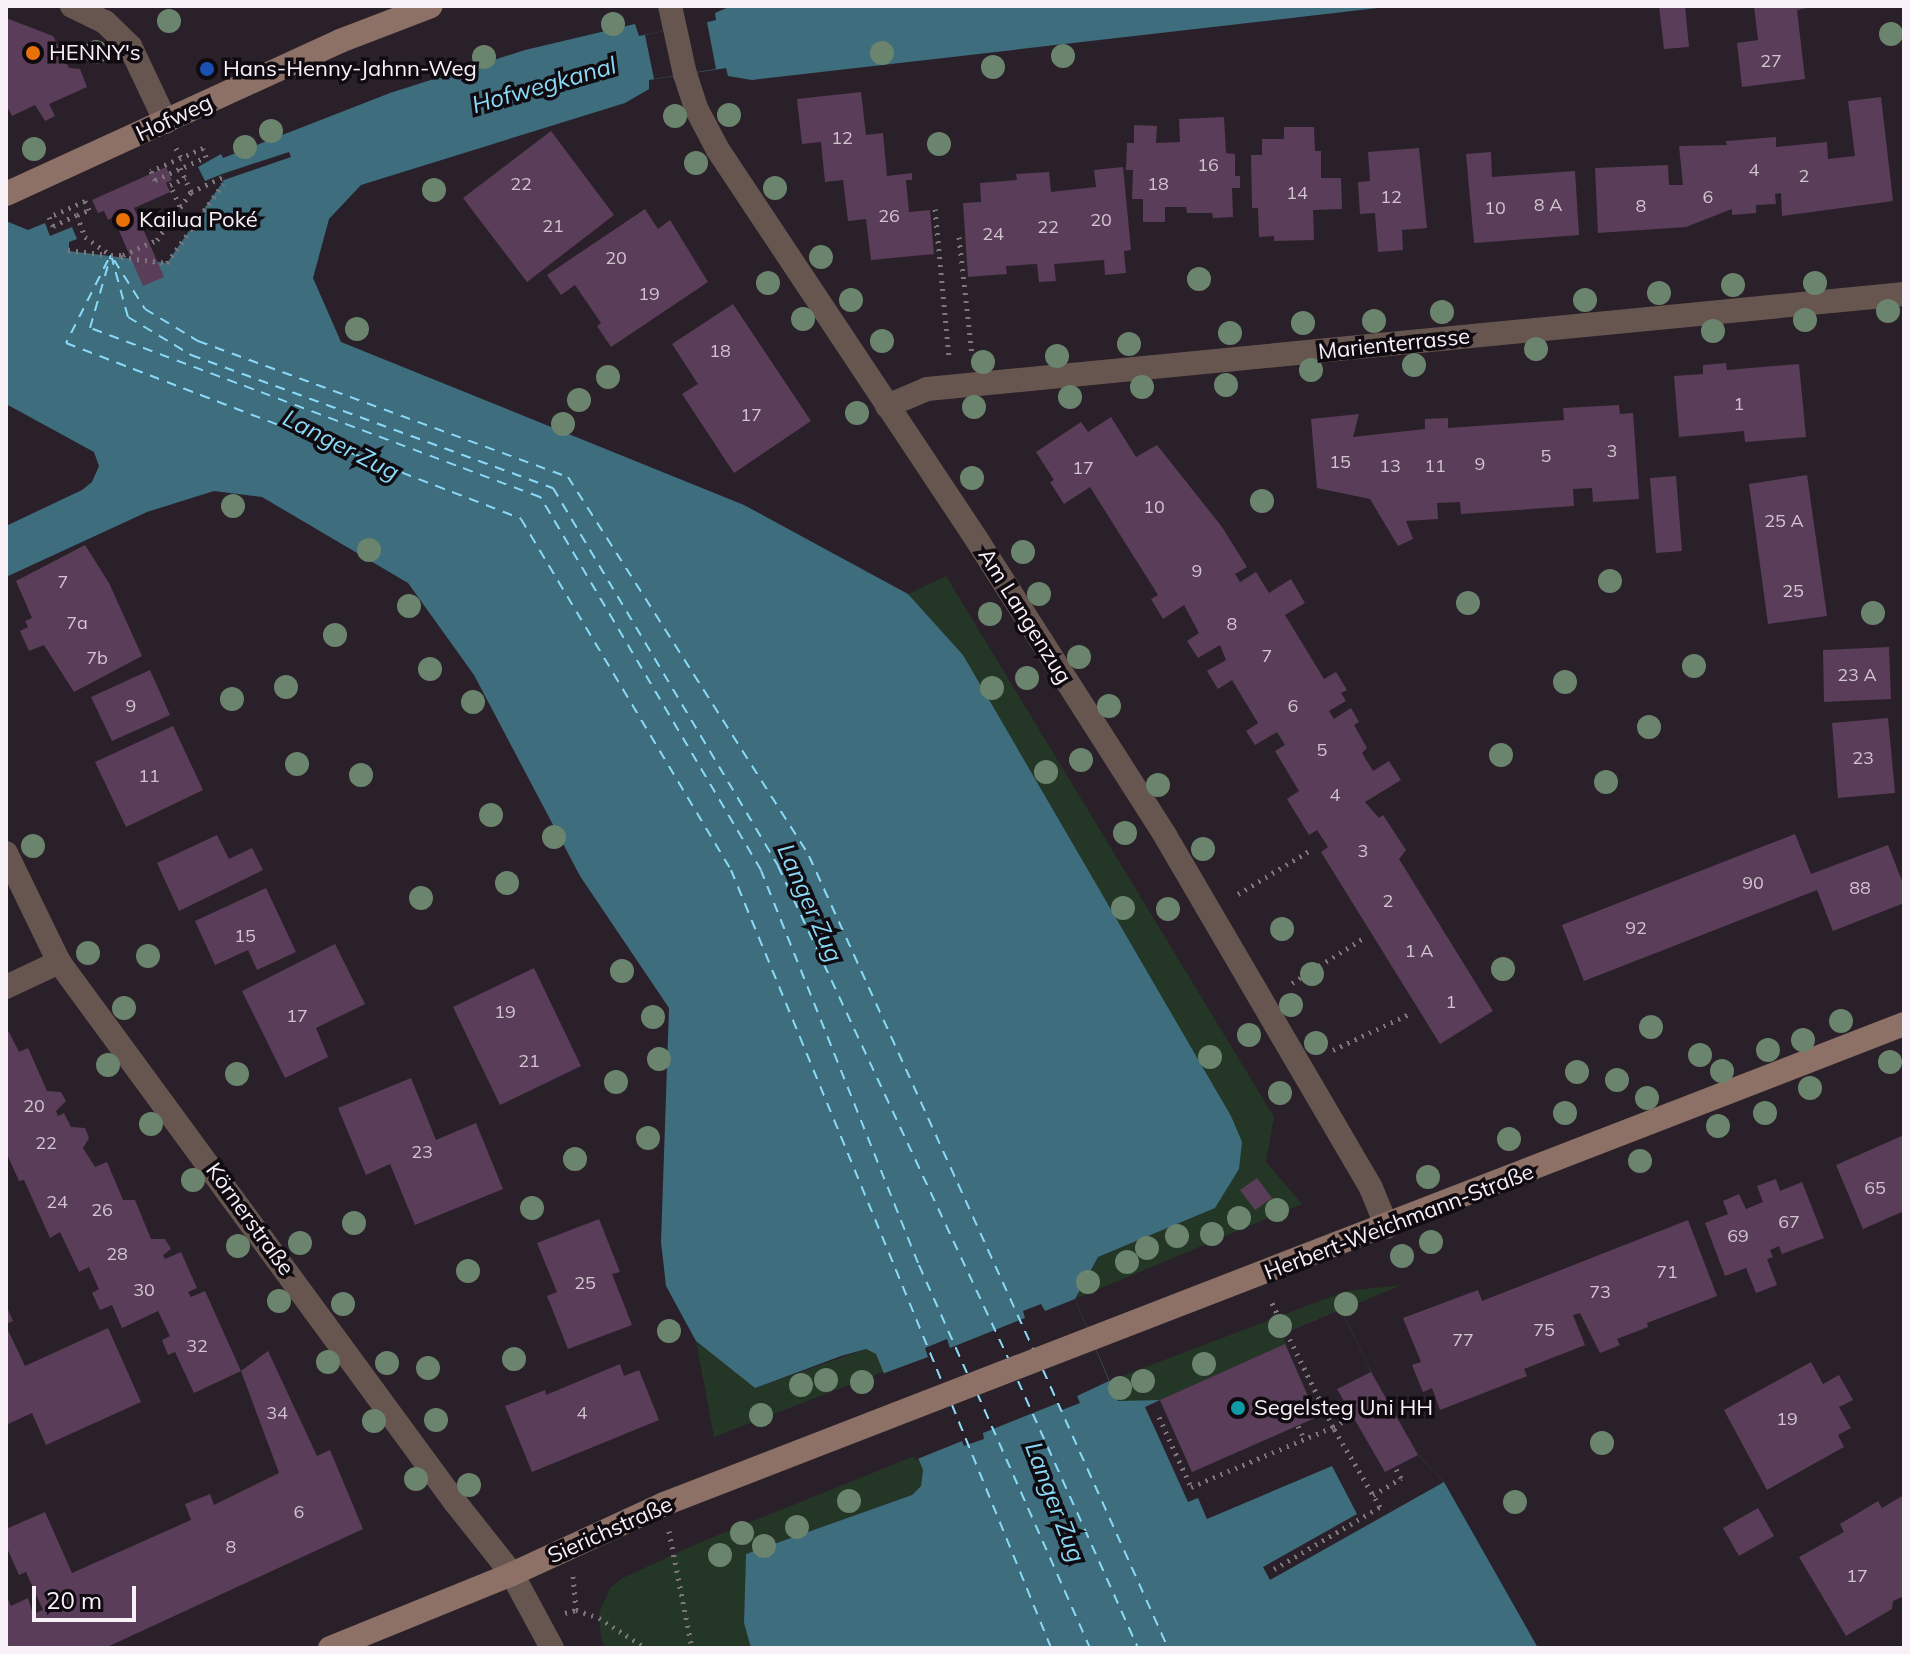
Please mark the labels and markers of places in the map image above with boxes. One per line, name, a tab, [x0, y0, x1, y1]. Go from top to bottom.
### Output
place label: HENNY's	[49, 40, 141, 66]
marker: HENNY's	[24, 44, 42, 62]
place label: Hans-Henny-Jahnn-Weg	[223, 56, 477, 82]
marker: Hans-Henny-Jahnn-Weg	[198, 60, 216, 78]
place label: Kailua Poké	[139, 207, 258, 233]
marker: Kailua Poké	[114, 211, 132, 229]
place label: Segelsteg Uni HH	[1254, 1395, 1433, 1421]
marker: Segelsteg Uni HH	[1229, 1399, 1247, 1417]

